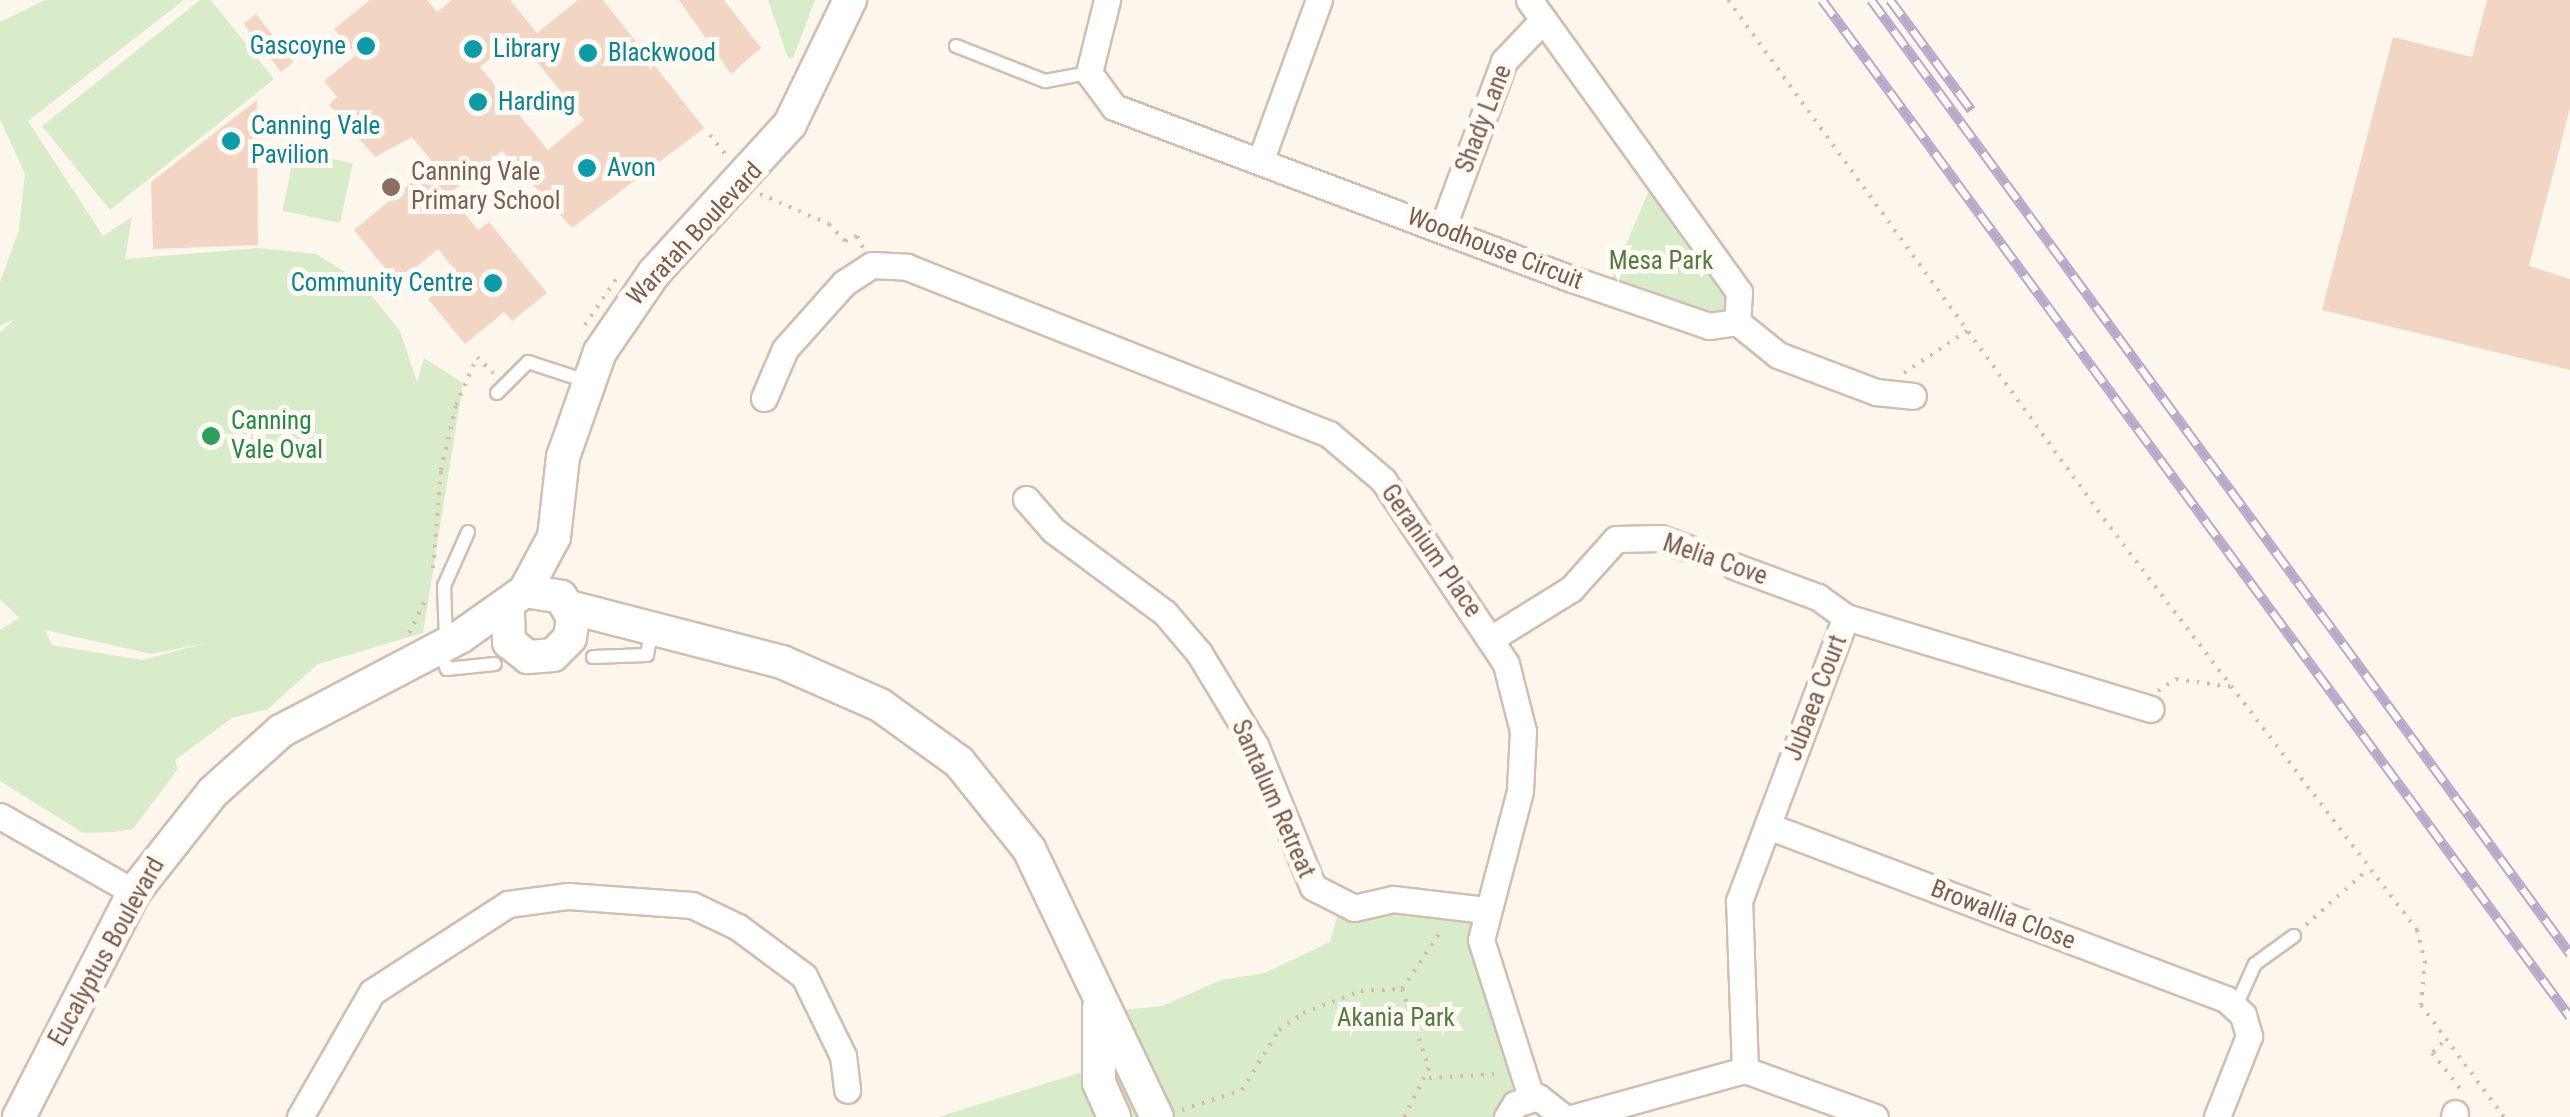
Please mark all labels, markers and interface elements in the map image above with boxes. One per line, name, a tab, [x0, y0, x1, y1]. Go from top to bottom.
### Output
place label: Gascoyne	[250, 31, 346, 61]
place label: Library	[493, 34, 560, 64]
marker: Gascoyne	[355, 35, 377, 57]
marker: Library	[462, 38, 484, 60]
place label: Blackwood	[608, 38, 716, 68]
marker: Blackwood	[577, 42, 599, 64]
street label: Shady Lane	[1450, 61, 1518, 177]
place label: Harding	[498, 87, 575, 117]
marker: Harding	[467, 91, 489, 113]
place label: Canning Vale Pavilion	[251, 112, 380, 171]
marker: Canning Vale Pavilion	[220, 130, 242, 152]
place label: Avon	[607, 153, 656, 183]
street label: Waratah Boulevard	[621, 156, 769, 312]
marker: Avon	[576, 157, 598, 179]
place label: Canning Vale Primary School	[411, 158, 560, 217]
marker: Canning Vale Primary School	[380, 176, 402, 198]
street label: Woodhouse Circuit	[1403, 202, 1587, 296]
park label: Mesa Park	[1609, 246, 1713, 276]
place label: Community Centre	[291, 268, 473, 298]
marker: Community Centre	[482, 272, 504, 294]
place label: Canning Vale Oval	[231, 407, 323, 466]
marker: Canning Vale Oval	[200, 425, 222, 447]
street label: Geranium Place	[1374, 479, 1488, 623]
street label: Melia Cove	[1659, 528, 1771, 592]
street label: Jubaea Court	[1778, 631, 1854, 765]
street label: Santalum Retreat	[1225, 715, 1321, 883]
street label: Eucalyptus Boulevard	[43, 853, 171, 1051]
street label: Browallia Close	[1927, 874, 2079, 956]
park label: Akania Park	[1337, 1003, 1455, 1033]

